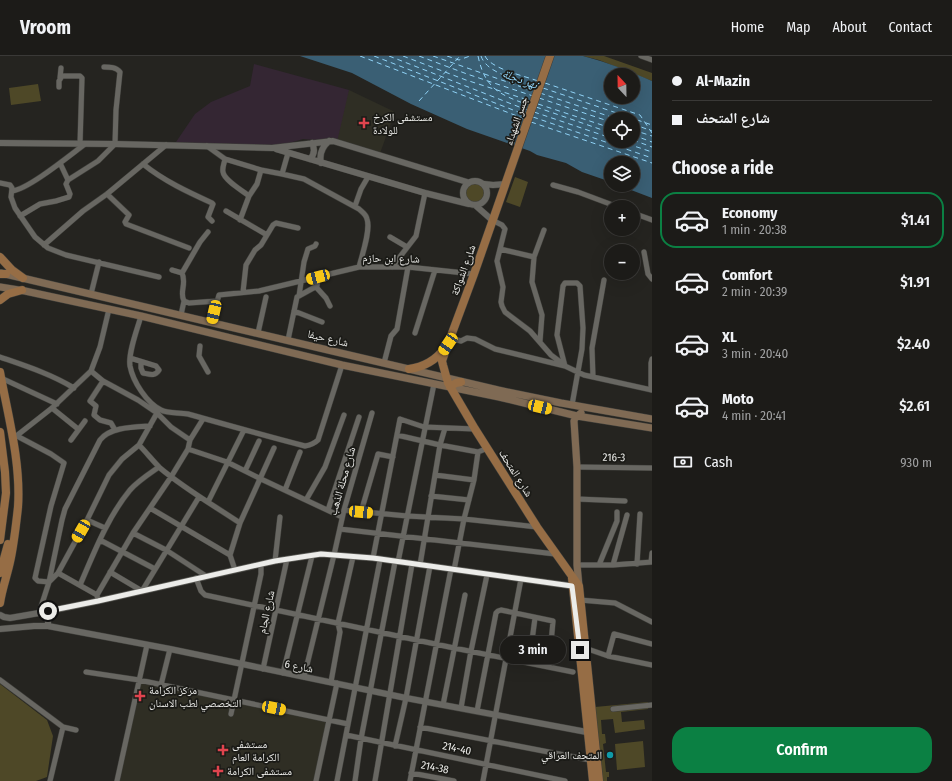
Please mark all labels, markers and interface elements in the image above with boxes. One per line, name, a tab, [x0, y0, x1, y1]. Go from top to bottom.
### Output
text: Vroom	[20, 16, 71, 39]
text: Home	[731, 19, 764, 36]
text: Map	[786, 19, 810, 36]
text: About	[832, 19, 867, 36]
text: Contact	[889, 19, 932, 36]
water label: نهر دجلة	[500, 66, 542, 93]
north arrow	[604, 68, 640, 104]
map controls	[604, 68, 640, 280]
text: Al-Mazin	[696, 72, 750, 90]
street label: جسر الشهداء	[502, 95, 531, 147]
text: شارع المتحف	[696, 109, 770, 127]
place label: مستشفى الكرخ للولادة	[373, 111, 432, 137]
button: locate	[604, 112, 640, 148]
marker: مستشفى الكرخ للولادة	[358, 117, 370, 129]
button: layers	[604, 156, 640, 192]
text: Choose a ride	[672, 157, 774, 179]
button: +	[604, 200, 640, 236]
icon: car	[674, 202, 710, 238]
text: Economy	[722, 204, 777, 222]
text: $1.41	[901, 211, 930, 229]
text: 1 min · 20:38	[722, 222, 787, 237]
street label: شارع الشواكة	[448, 243, 479, 297]
button: −	[604, 244, 640, 280]
street label: شارع ابن حازم	[362, 251, 420, 266]
icon: car	[674, 264, 710, 300]
text: Comfort	[722, 266, 773, 284]
car	[305, 268, 331, 286]
text: $1.91	[900, 273, 930, 291]
text: 2 min · 20:39	[722, 284, 787, 299]
car	[205, 299, 223, 325]
icon: car	[674, 326, 710, 362]
street label: شارع حيفا	[306, 327, 350, 349]
text: XL	[722, 328, 737, 346]
car	[436, 331, 460, 357]
text: $2.40	[897, 335, 930, 353]
text: 3 min · 20:40	[722, 346, 788, 361]
icon: car	[674, 388, 710, 424]
text: Moto	[722, 390, 754, 408]
text: $2.61	[899, 397, 930, 415]
car	[527, 398, 553, 416]
text: 4 min · 20:41	[722, 408, 786, 423]
street label: شارع محلة الذهب	[326, 445, 358, 517]
street label: شارع المتحف	[496, 447, 535, 499]
street label: 216-3	[603, 451, 625, 464]
icon: cash	[672, 451, 694, 473]
text: Cash	[704, 453, 733, 471]
text: 930 m	[900, 455, 932, 470]
car	[349, 505, 373, 519]
car	[70, 518, 92, 544]
street label: شارع الجام	[256, 589, 277, 635]
route start	[39, 602, 57, 620]
callout: 3 min	[500, 636, 566, 664]
route end	[571, 641, 589, 659]
text: 3 min	[519, 642, 548, 657]
street label: شارع 6	[283, 657, 314, 676]
place label: مركز الكرامة التخصصي لطب الاسنان	[149, 684, 241, 712]
marker: مركز الكرامة التخصصي لطب الاسنان	[134, 690, 146, 702]
car	[261, 700, 287, 716]
button: Confirm	[672, 727, 932, 773]
place label: مستشفى الكرامة العام	[232, 738, 279, 764]
street label: 214-40	[441, 739, 473, 758]
marker: مستشفى الكرامة العام	[217, 744, 229, 756]
place label: المتحف العراقي	[541, 749, 602, 764]
marker: المتحف العراقي	[605, 750, 615, 760]
street label: 214-38	[420, 758, 450, 777]
marker: مستشفى الكرامة	[212, 765, 224, 777]
place label: مستشفى الكرامة	[227, 765, 292, 778]

